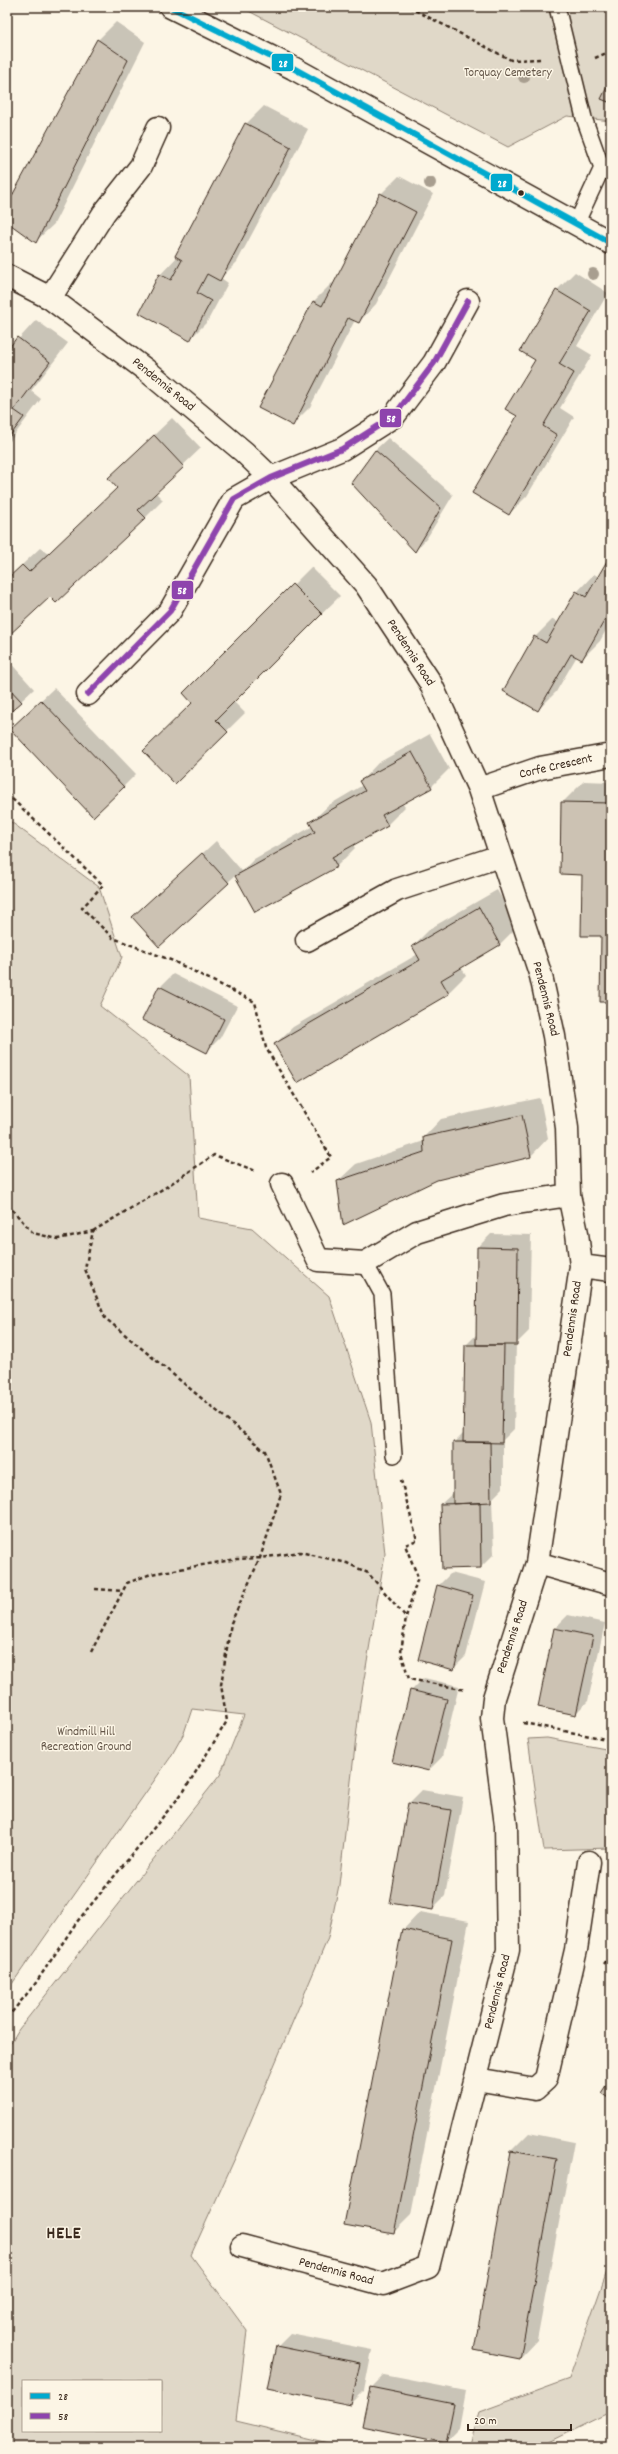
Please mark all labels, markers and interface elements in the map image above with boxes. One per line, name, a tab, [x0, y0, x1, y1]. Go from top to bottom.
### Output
line badge: 28	[271, 53, 294, 72]
text: 28	[278, 57, 288, 73]
park label: Torquay Cemetery	[464, 64, 553, 83]
line badge: 28	[490, 173, 513, 192]
text: 28	[497, 177, 507, 193]
unlabelled marker	[516, 188, 526, 198]
street label: Pendennis Road	[127, 354, 199, 416]
line badge: 58	[379, 408, 402, 428]
text: 58	[386, 412, 396, 428]
line badge: 58	[171, 580, 194, 600]
text: 58	[177, 584, 187, 600]
street label: Pendennis Road	[381, 616, 439, 690]
street label: Corfe Crescent	[518, 749, 595, 785]
street label: Pendennis Road	[527, 960, 563, 1038]
street label: Pendennis Road	[558, 1280, 588, 1358]
street label: Pendennis Road	[492, 1598, 534, 1676]
park label: Windmill Hill Recreation Ground	[41, 1723, 131, 1757]
street label: Pendennis Road	[480, 1953, 516, 2031]
district label: HELE	[46, 2223, 82, 2247]
street label: Pendennis Road	[297, 2253, 375, 2291]
legend	[22, 2380, 162, 2432]
text: 28	[58, 2389, 68, 2406]
scale bar	[468, 2406, 571, 2432]
text: 58	[58, 2409, 69, 2426]
text: 20 m	[474, 2413, 497, 2430]

